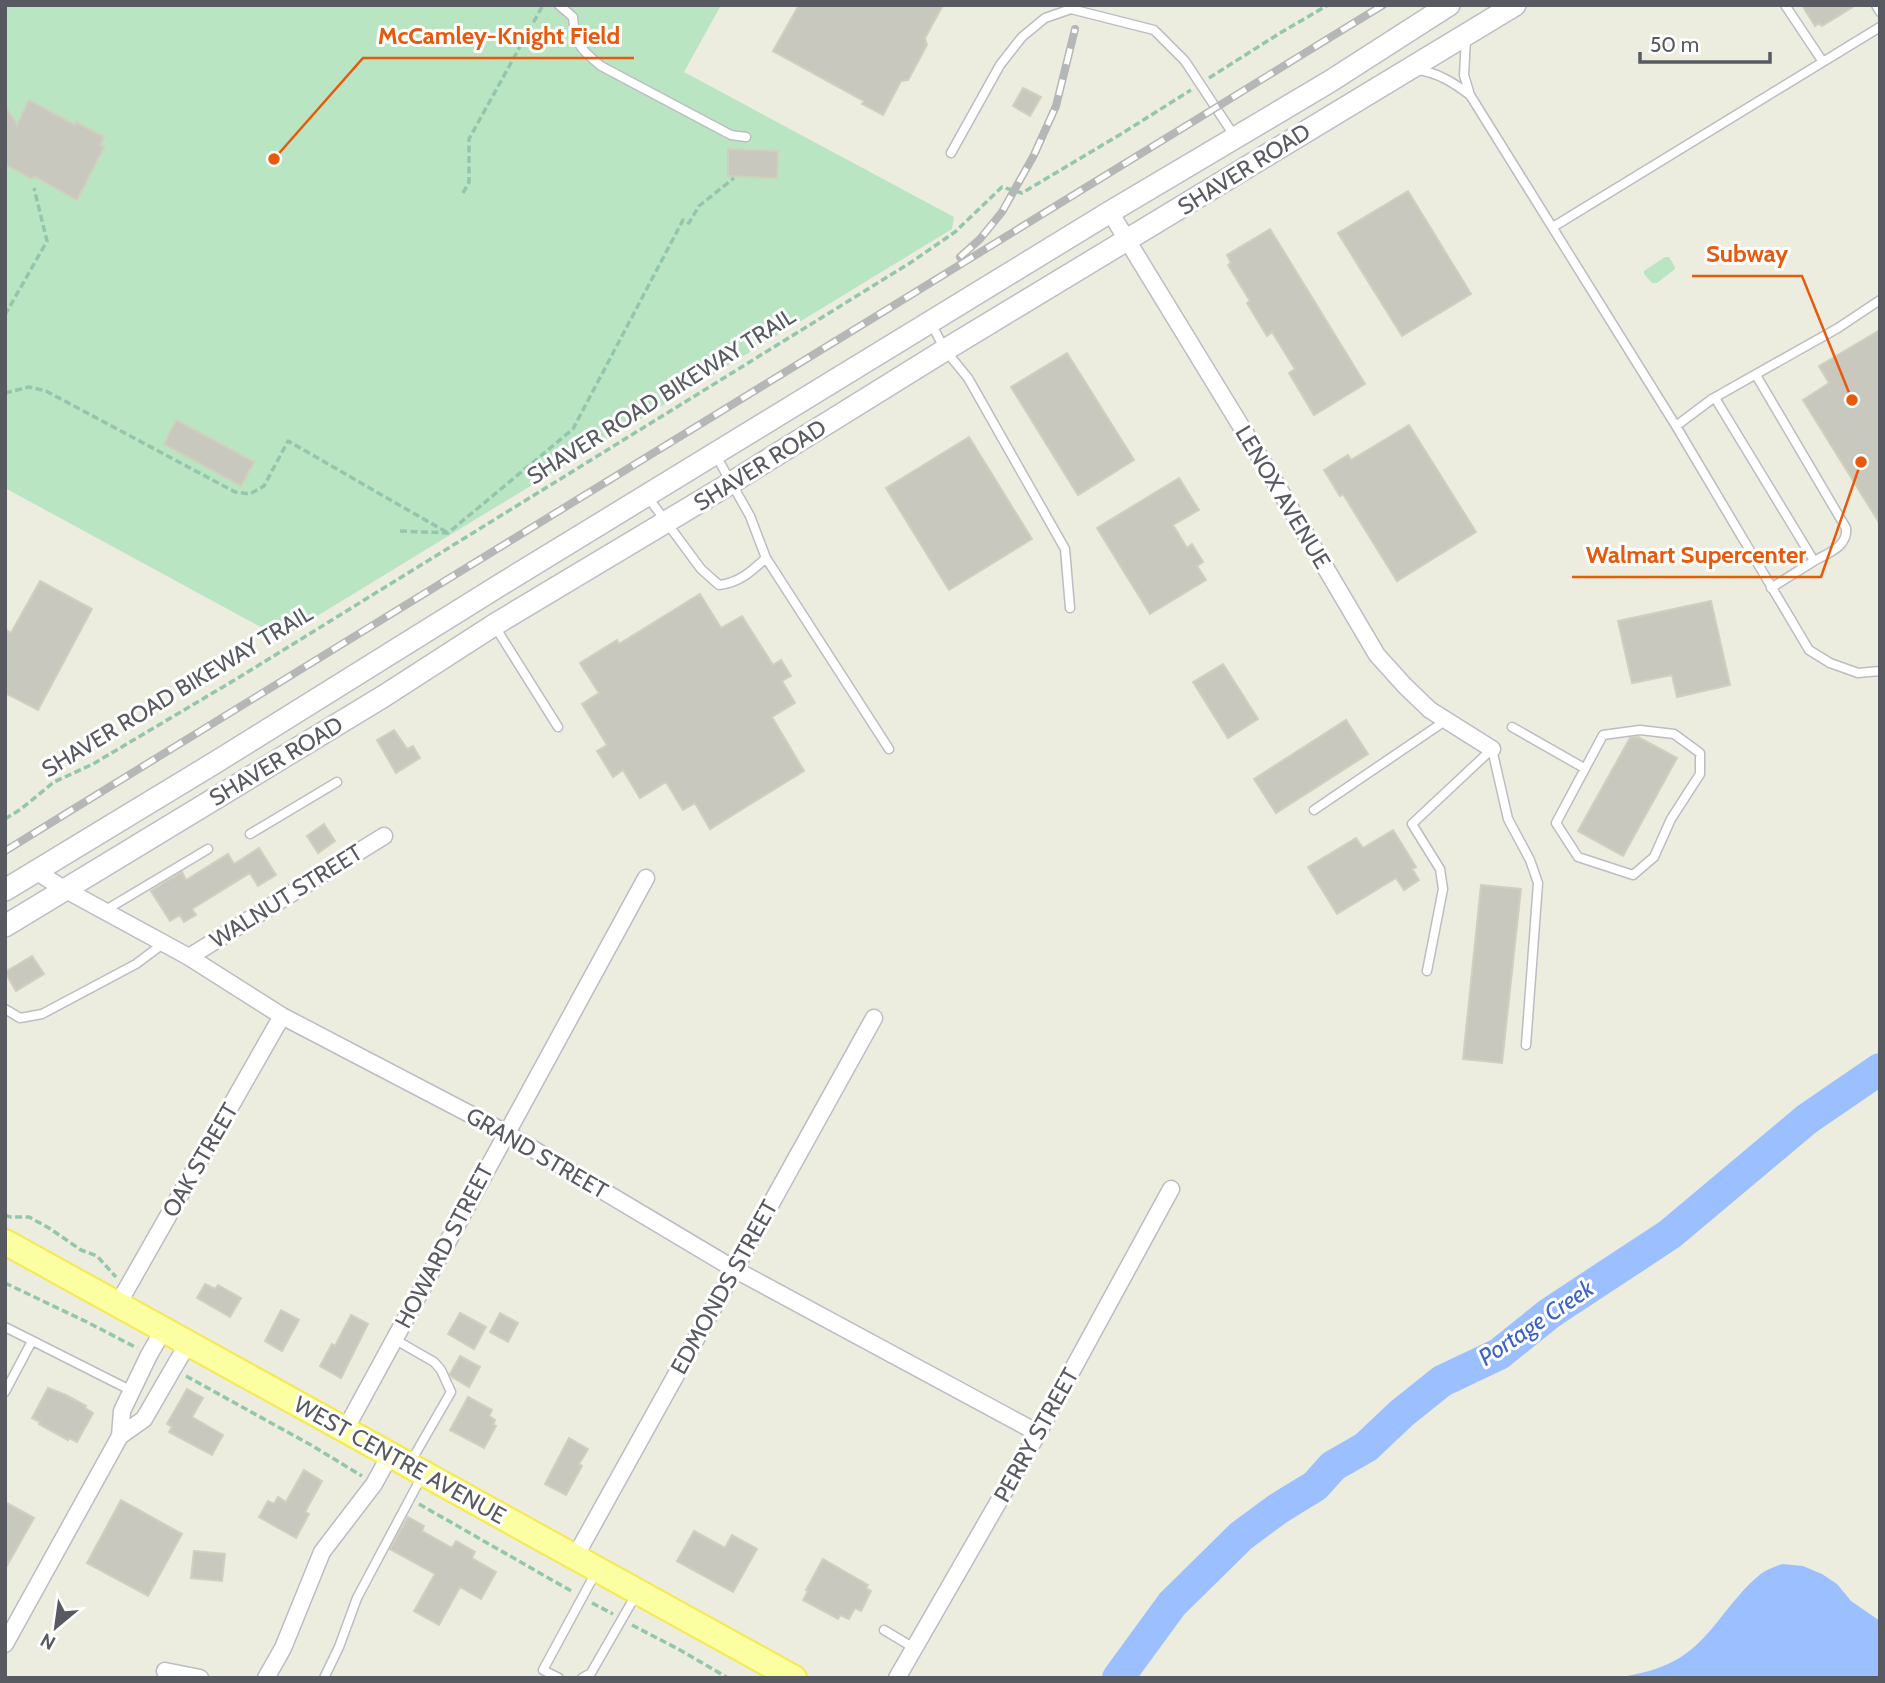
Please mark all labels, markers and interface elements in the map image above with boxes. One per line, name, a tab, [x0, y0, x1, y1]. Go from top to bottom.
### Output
callout: McCamley-Knight Field	[363, 13, 634, 58]
text: McCamley-Knight Field	[378, 21, 620, 50]
scale bar	[1640, 21, 1770, 65]
text: 50 m	[1650, 32, 1699, 57]
street label: SHAVER ROAD	[1173, 117, 1315, 221]
callout: Subway	[1692, 231, 1802, 276]
text: Subway	[1706, 239, 1788, 268]
street label: SHAVER ROAD BIKEWAY TRAIL	[522, 302, 800, 490]
street label: SHAVER ROAD	[689, 413, 831, 517]
street label: LENOX AVENUE	[1229, 420, 1337, 574]
callout: Walmart Supercenter	[1572, 532, 1821, 577]
text: Walmart Supercenter	[1586, 540, 1806, 569]
street label: SHAVER ROAD BIKEWAY TRAIL	[37, 599, 317, 783]
street label: SHAVER ROAD	[204, 710, 348, 812]
street label: WALNUT STREET	[205, 838, 367, 954]
street label: OAK STREET	[156, 1098, 244, 1222]
street label: GRAND STREET	[461, 1101, 613, 1205]
street label: HOWARD STREET	[389, 1159, 499, 1333]
street label: EDMONDS STREET	[665, 1195, 783, 1379]
water label: Portage Creek	[1473, 1273, 1599, 1372]
street label: PERRY STREET	[988, 1363, 1084, 1507]
street label: WEST CENTRE AVENUE	[289, 1390, 511, 1530]
north arrow	[21, 1592, 91, 1662]
text: N	[37, 1628, 59, 1655]

